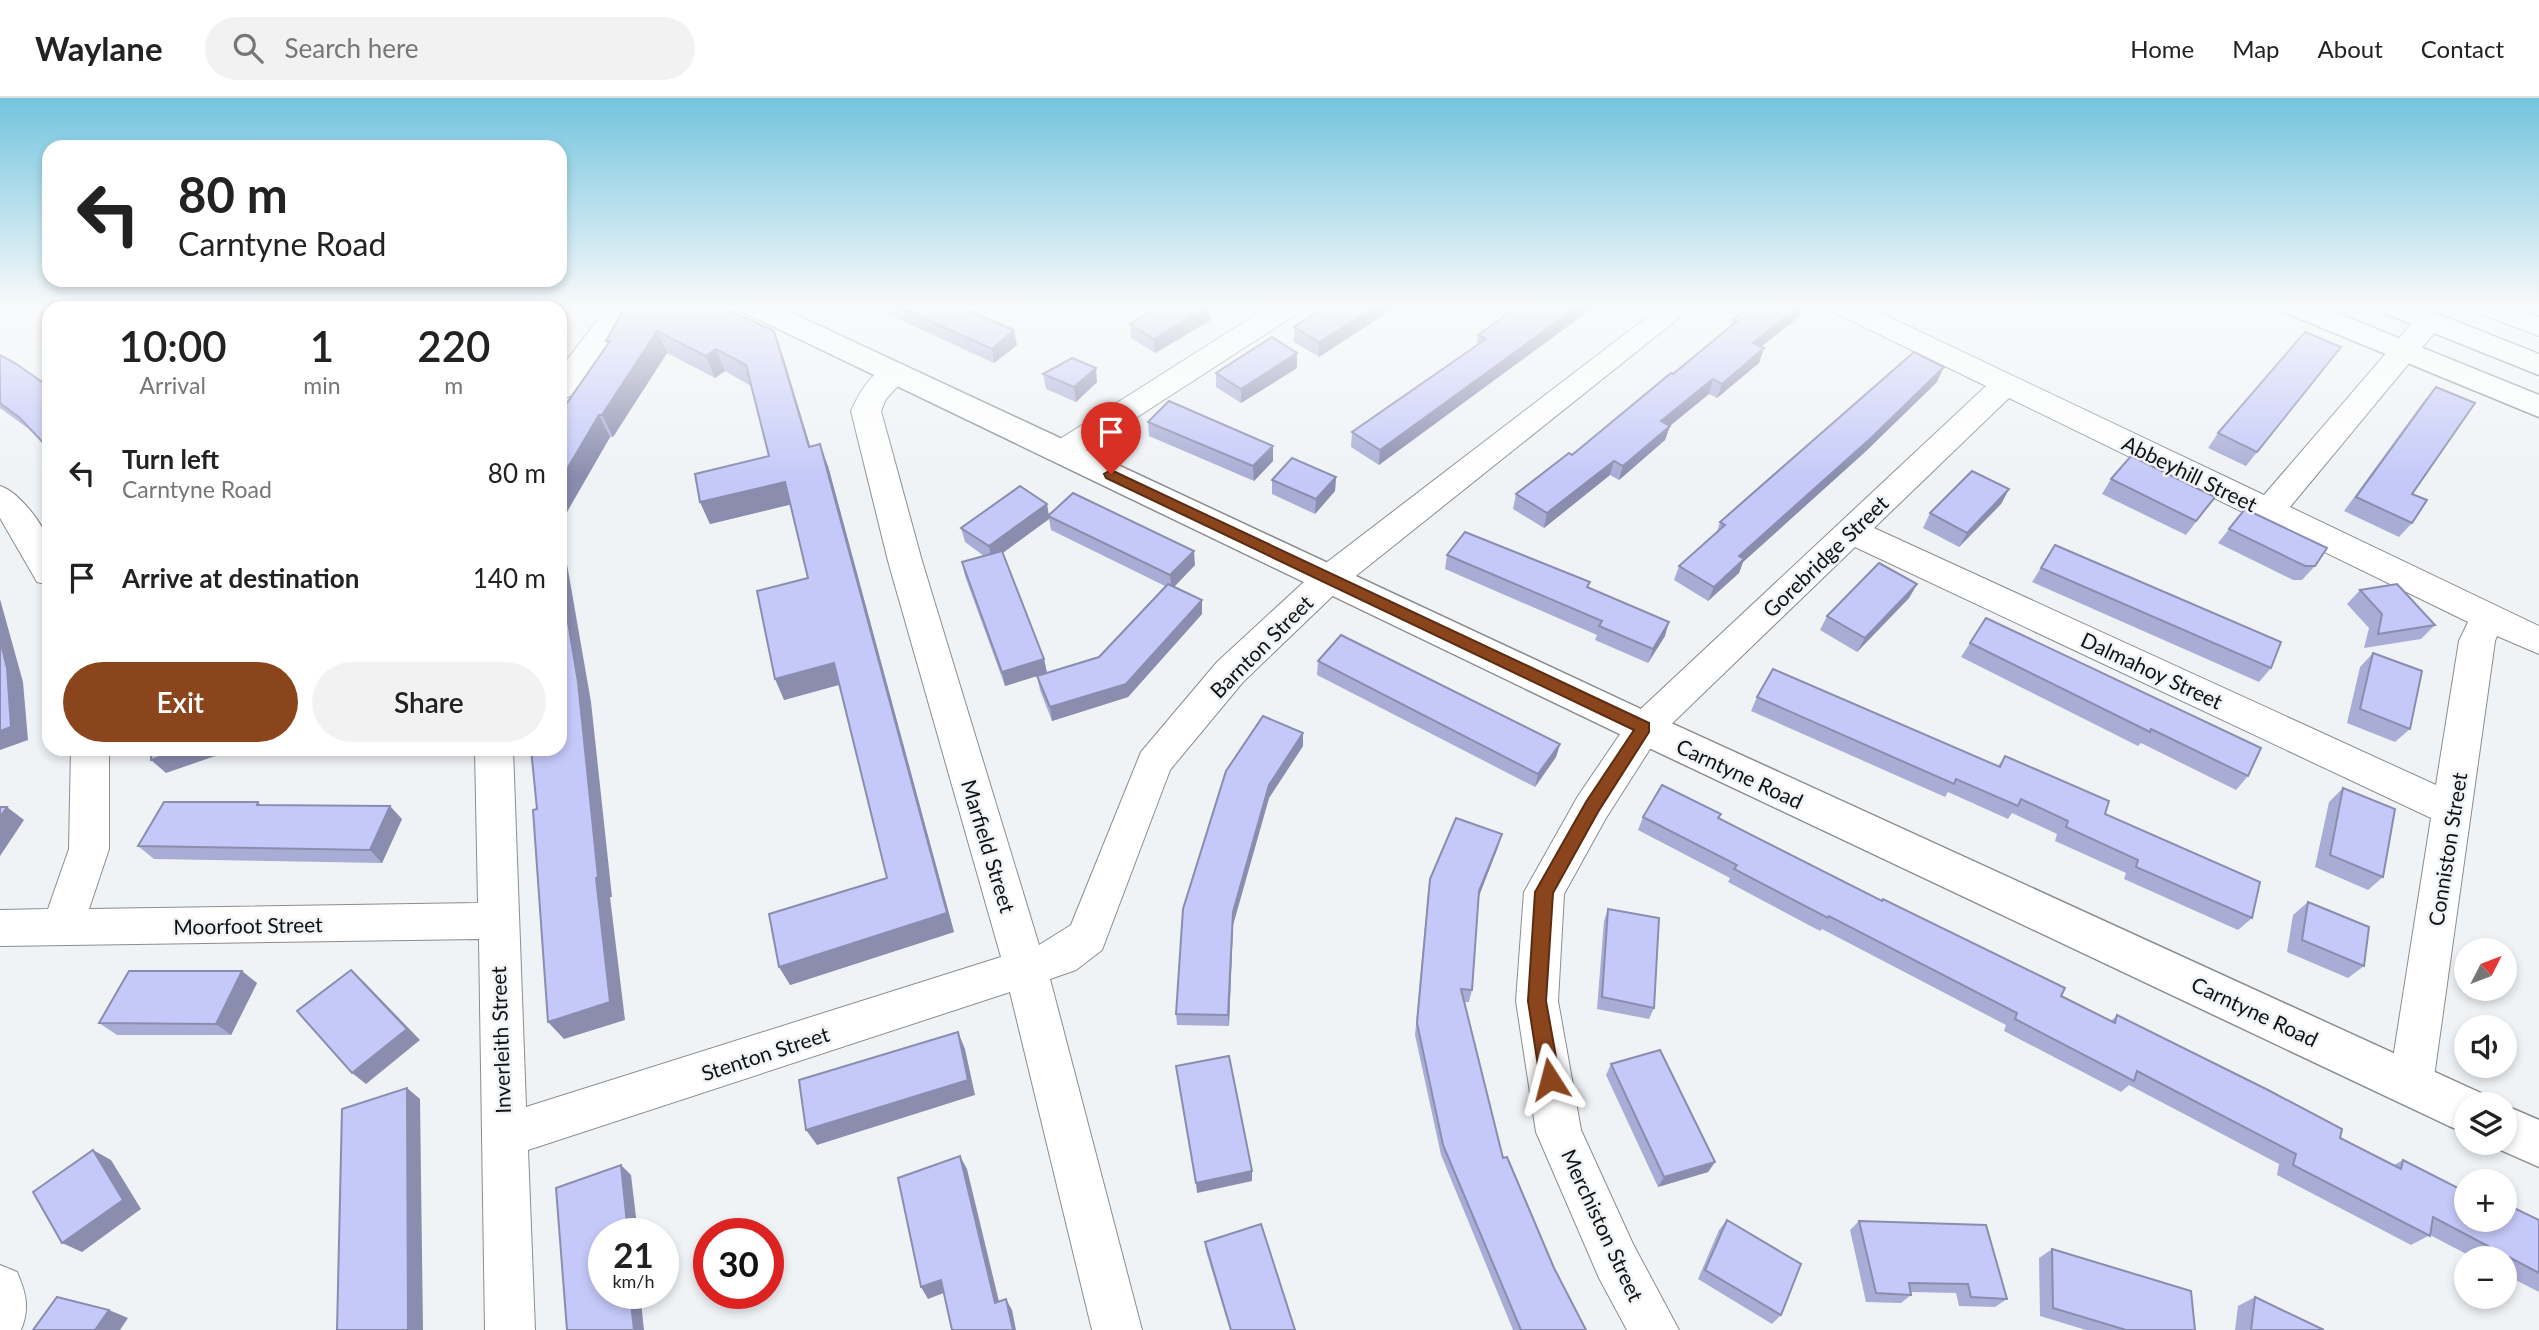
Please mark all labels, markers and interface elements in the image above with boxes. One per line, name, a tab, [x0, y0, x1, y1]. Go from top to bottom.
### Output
search box	[205, 17, 695, 80]
text: Waylane	[35, 28, 163, 68]
icon: search	[229, 29, 267, 67]
text: Search here	[285, 32, 419, 64]
text: Home	[2130, 34, 2194, 63]
text: Map	[2232, 34, 2280, 63]
text: About	[2318, 34, 2383, 63]
text: Contact	[2421, 34, 2504, 63]
text: 80 m	[178, 165, 288, 223]
icon: left	[63, 168, 154, 259]
text: Carntyne Road	[178, 224, 386, 263]
text: 10:00	[119, 321, 227, 371]
text: 1	[310, 321, 334, 371]
text: 220	[417, 321, 490, 371]
text: Arrival	[140, 371, 206, 399]
text: min	[303, 371, 341, 399]
text: m	[444, 371, 463, 399]
pin	[1081, 402, 1141, 474]
icon: arrive	[1092, 413, 1130, 451]
street label: Abbeyhill Street	[2119, 430, 2262, 517]
text: Turn left	[122, 443, 219, 475]
icon: left	[63, 454, 101, 492]
text: 80 m	[488, 457, 546, 489]
text: Carntyne Road	[122, 475, 272, 503]
street label: Gorebridge Street	[1757, 490, 1893, 622]
icon: arrive	[63, 559, 101, 597]
text: Arrive at destination	[122, 562, 359, 594]
text: 140 m	[473, 562, 546, 594]
street label: Barnton Street	[1204, 589, 1318, 703]
street label: Dalmahoy Street	[2077, 626, 2227, 714]
button: Exit	[63, 662, 298, 742]
button: Share	[312, 662, 546, 742]
street label: Carntyne Road	[1673, 733, 1807, 813]
street label: Conniston Street	[2423, 770, 2472, 928]
street label: Marfield Street	[957, 776, 1021, 916]
street label: Moorfoot Street	[173, 911, 323, 939]
north arrow	[2454, 938, 2516, 1001]
map controls	[2454, 938, 2517, 1309]
street label: Inverleith Street	[485, 965, 515, 1114]
street label: Carntyne Road	[2188, 971, 2322, 1051]
button: sound	[2454, 1015, 2517, 1078]
street label: Stenton Street	[698, 1020, 832, 1085]
position arrow	[1513, 1042, 1587, 1116]
button: layers	[2454, 1092, 2517, 1155]
street label: Merchiston Street	[1557, 1145, 1649, 1306]
button: +	[2454, 1169, 2517, 1232]
speed limit sign: 30	[693, 1218, 784, 1309]
text: 21	[613, 1233, 654, 1275]
button: −	[2454, 1246, 2517, 1309]
text: km/h	[612, 1270, 655, 1292]

